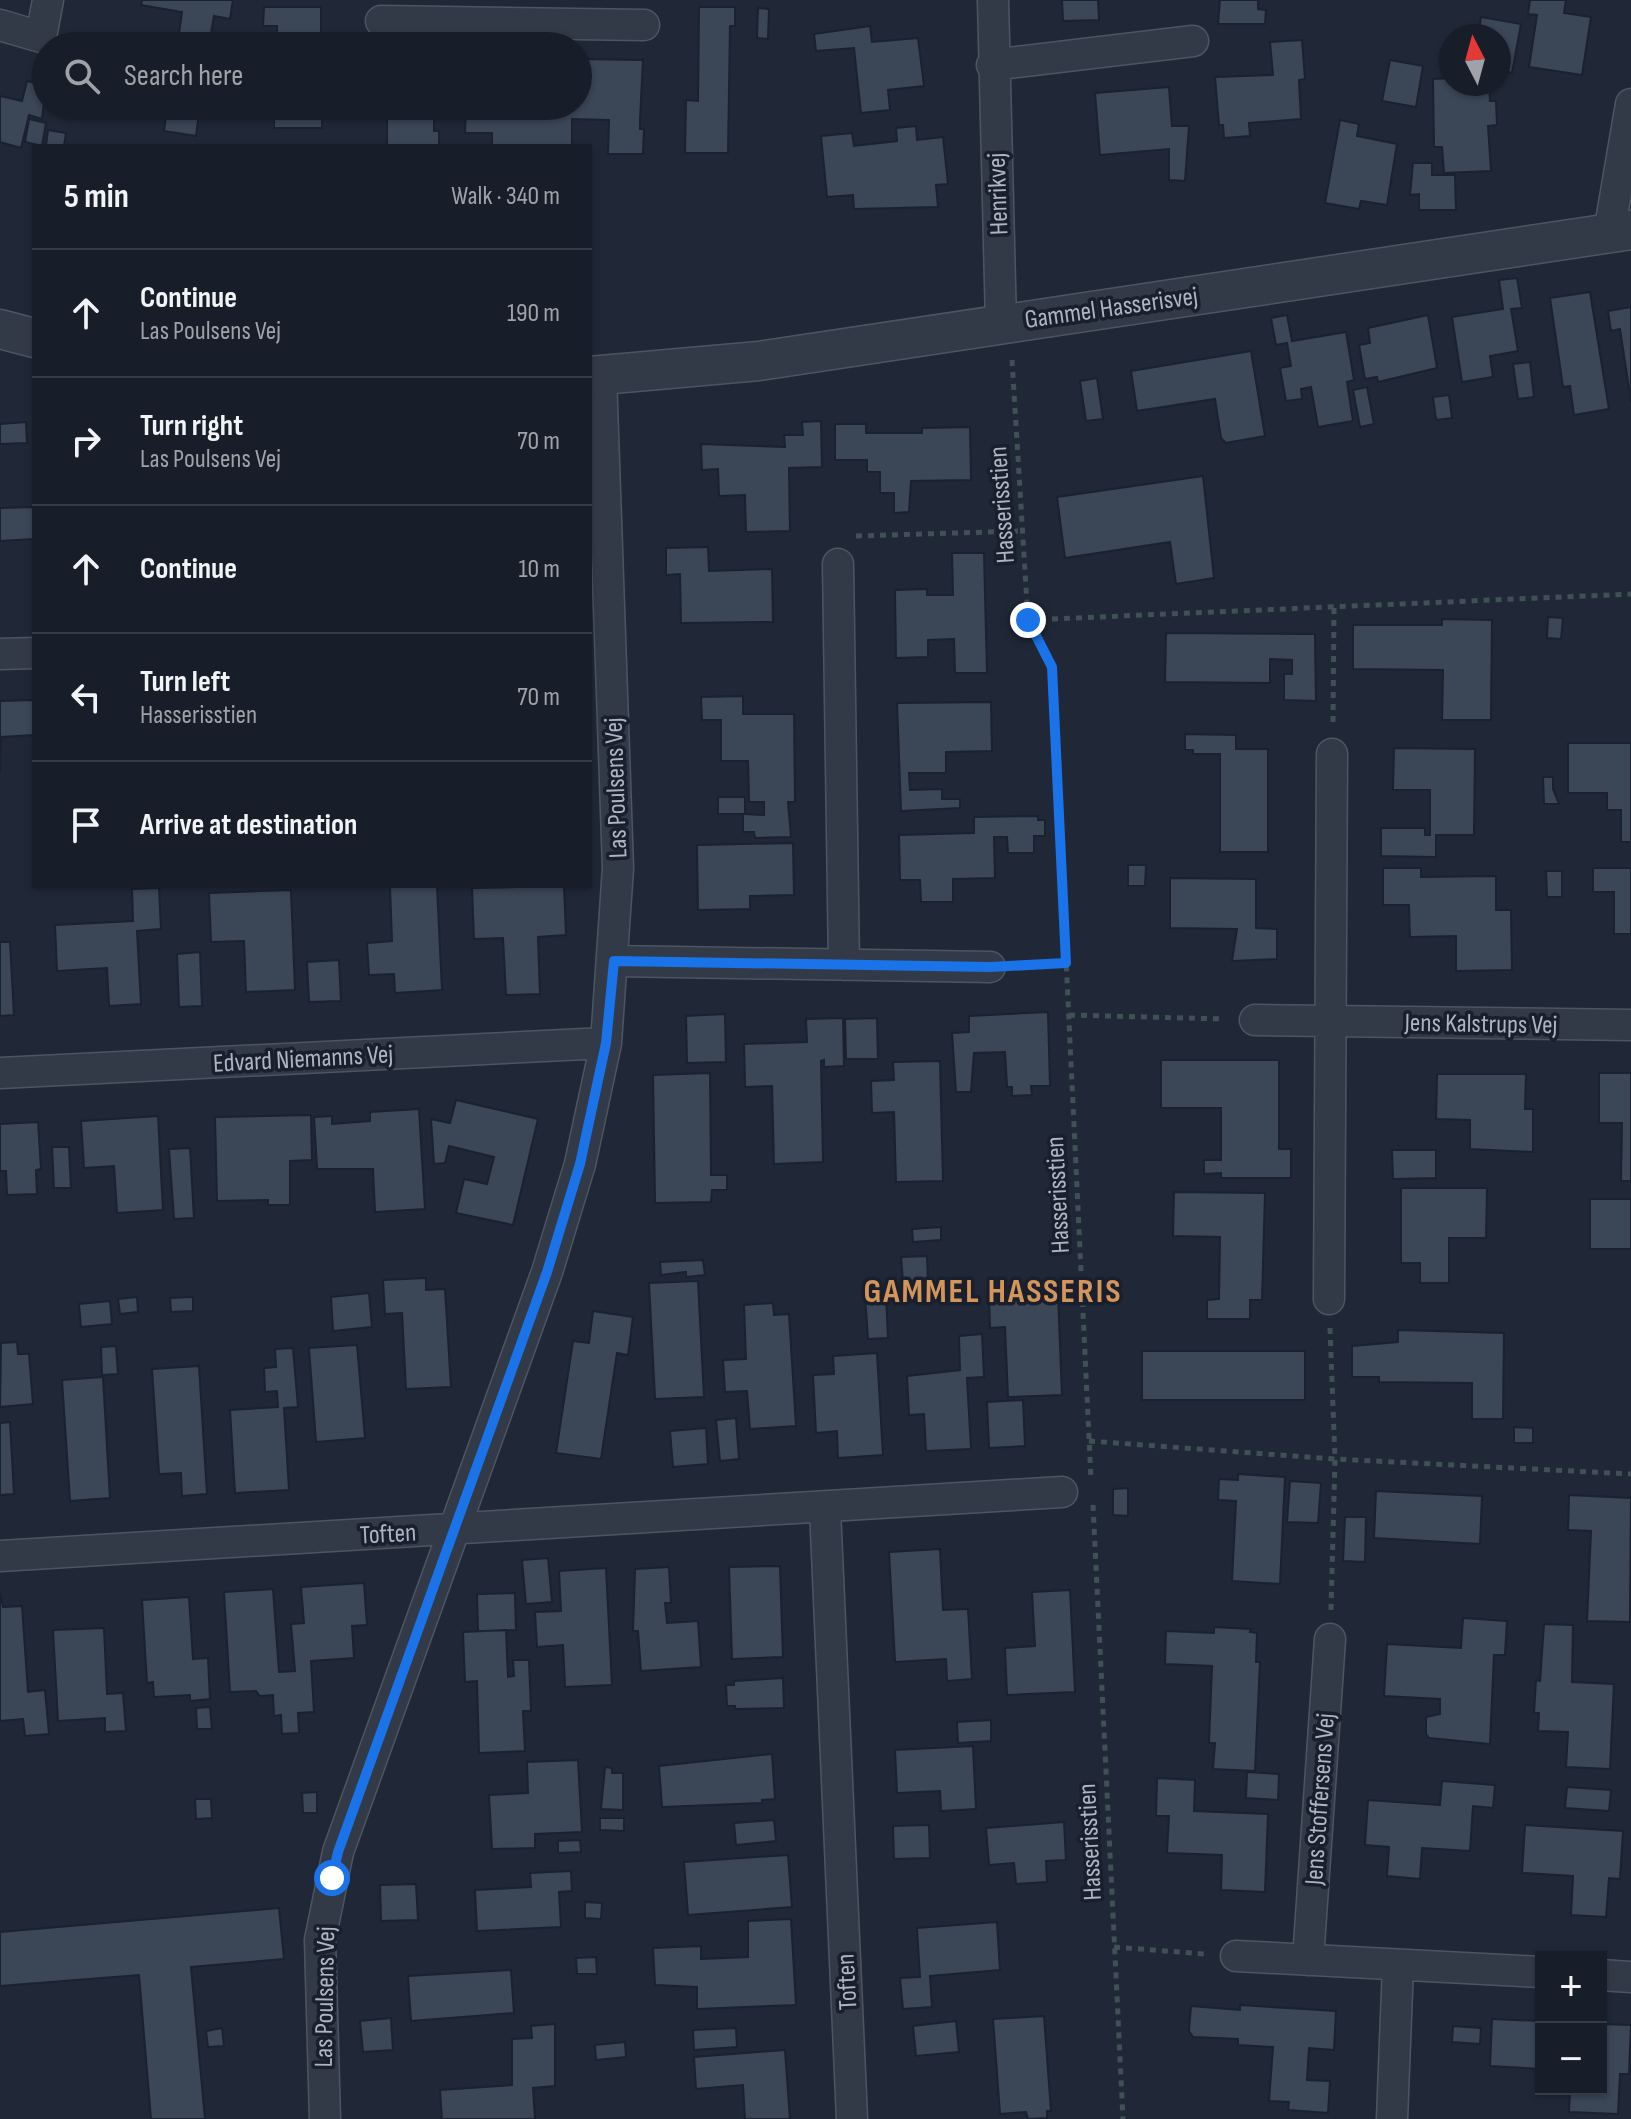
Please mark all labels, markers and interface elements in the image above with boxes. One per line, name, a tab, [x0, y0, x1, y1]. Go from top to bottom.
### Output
north arrow	[1439, 24, 1511, 96]
search box	[32, 32, 592, 120]
icon: search	[60, 54, 104, 98]
text: Search here	[124, 58, 243, 94]
street label: Henrikvej	[982, 152, 1015, 235]
text: 5 min	[64, 176, 129, 217]
text: Walk · 340 m	[451, 181, 560, 212]
text: Continue	[140, 280, 237, 316]
street label: Gammel Hasserisvej	[1023, 281, 1200, 336]
icon: ahead	[64, 291, 108, 335]
text: 190 m	[507, 298, 560, 329]
text: Las Poulsens Vej	[140, 316, 281, 347]
text: Turn right	[140, 408, 243, 444]
icon: right	[64, 419, 108, 463]
text: 70 m	[517, 426, 560, 457]
text: Las Poulsens Vej	[140, 444, 281, 475]
street label: Hasserisstien	[983, 445, 1022, 564]
icon: ahead	[64, 547, 108, 591]
text: Continue	[140, 551, 237, 587]
text: 10 m	[518, 554, 560, 585]
route end	[1010, 602, 1046, 638]
text: Turn left	[140, 664, 230, 700]
icon: left	[64, 675, 108, 719]
text: 70 m	[517, 682, 560, 713]
text: Hasserisstien	[140, 700, 257, 731]
street label: Las Poulsens Vej	[599, 717, 634, 859]
icon: arrive	[64, 803, 108, 847]
text: Arrive at destination	[140, 807, 357, 843]
street label: Jens Kalstrups Vej	[1403, 1008, 1558, 1041]
street label: Edvard Niemanns Vej	[212, 1039, 394, 1080]
street label: Hasserisstien	[1040, 1136, 1077, 1254]
district label: GAMMEL HASSERIS	[863, 1271, 1123, 1312]
street label: Toften	[359, 1518, 417, 1551]
street label: Jens Stoffersens Vej	[1299, 1712, 1342, 1887]
street label: Hasserisstien	[1072, 1783, 1109, 1901]
route start	[314, 1860, 350, 1896]
street label: Las Poulsens Vej	[309, 1926, 342, 2068]
map controls	[1535, 1951, 1607, 2095]
button: +	[1535, 1951, 1607, 2023]
street label: Toften	[831, 1953, 864, 2011]
button: −	[1535, 2023, 1607, 2095]

